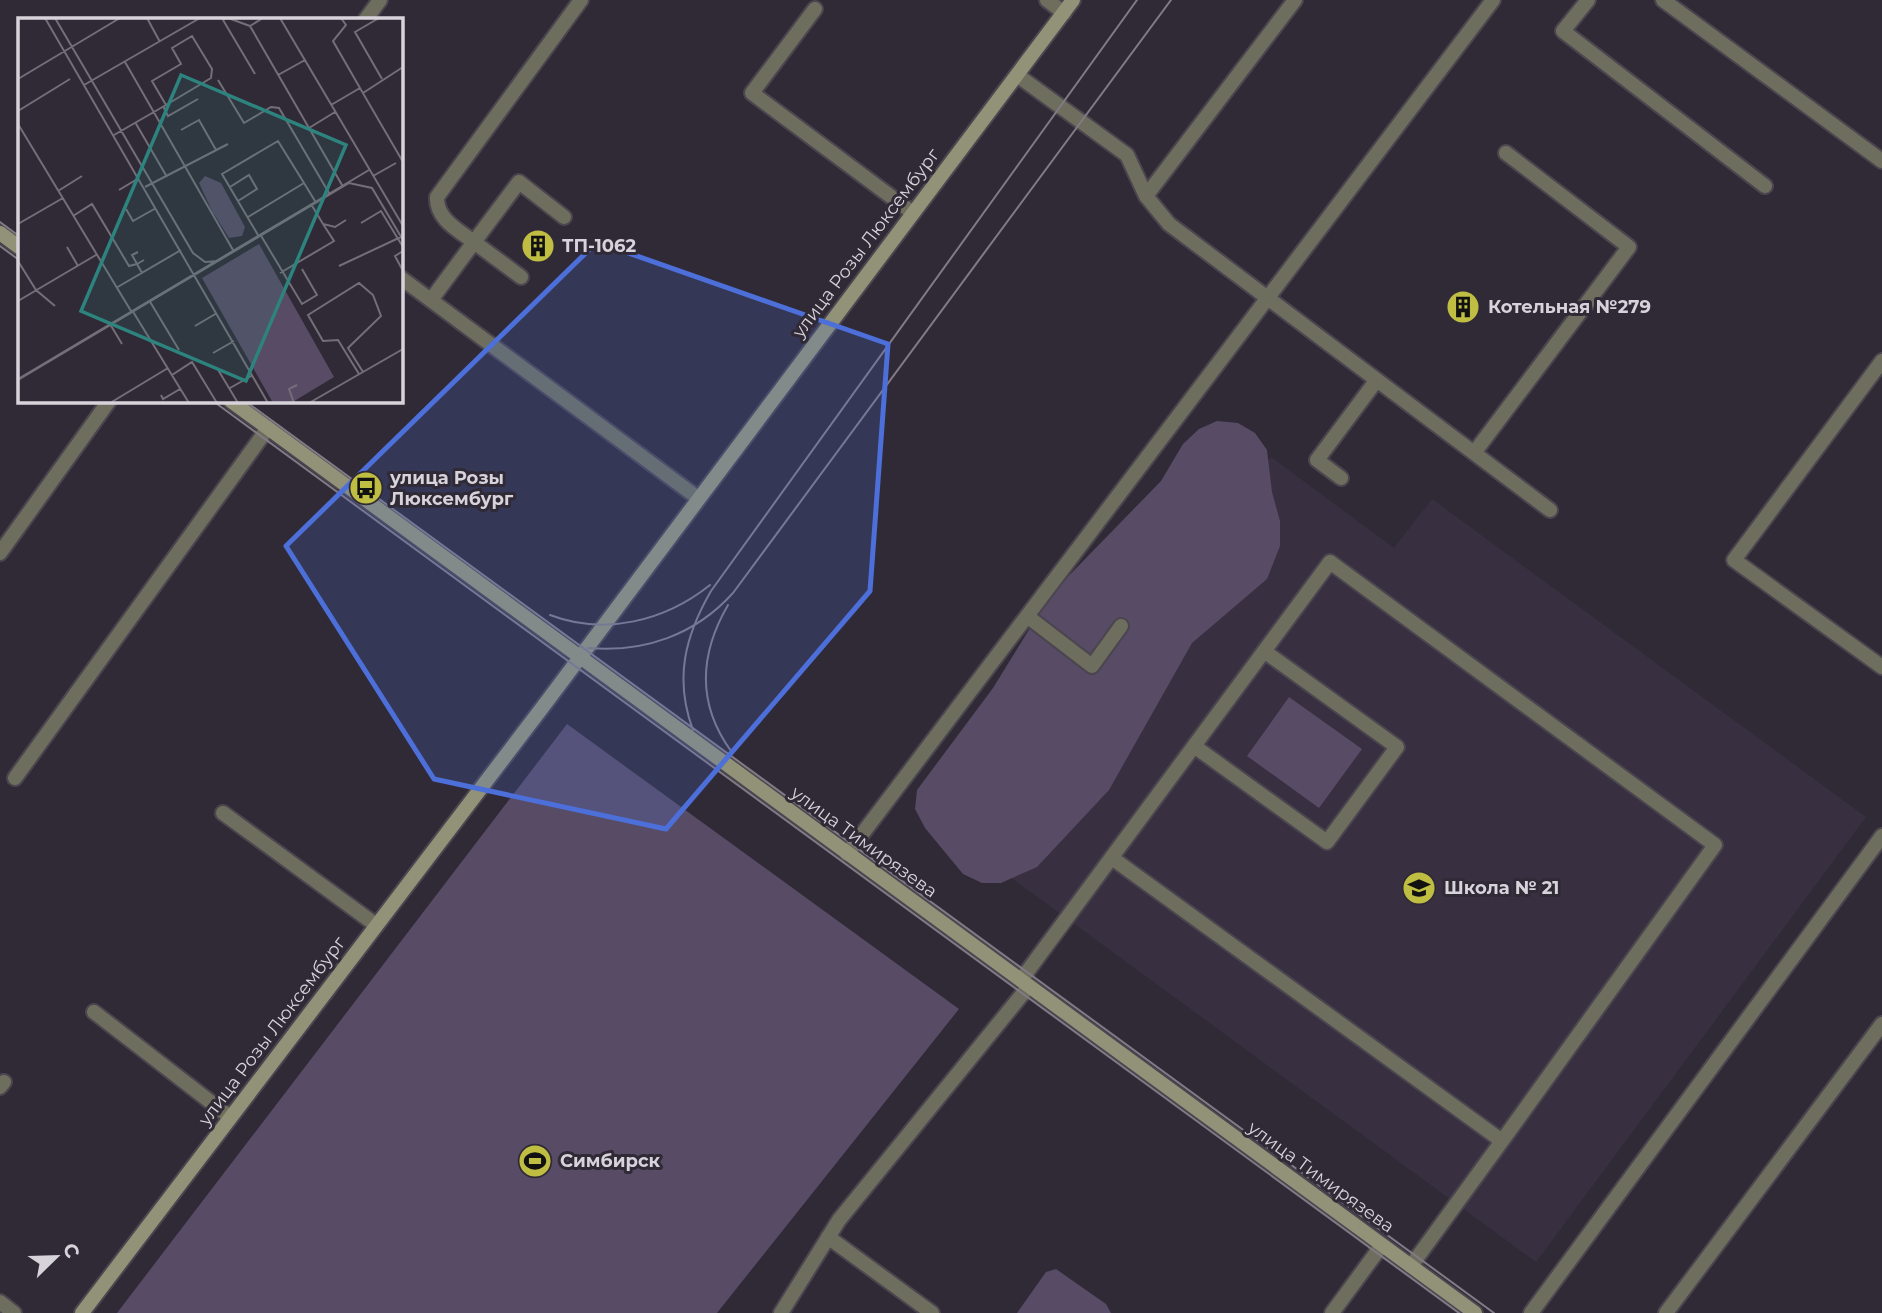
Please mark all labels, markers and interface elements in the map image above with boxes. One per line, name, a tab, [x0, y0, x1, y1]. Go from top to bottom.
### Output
inset map	[18, 18, 402, 402]
street label: улица Розы Люксембург	[787, 144, 945, 343]
building icon: ТП-1062	[519, 227, 557, 265]
place label: ТП-1062	[562, 235, 636, 257]
building icon: Котельная №279	[1444, 288, 1482, 326]
place label: Котельная №279	[1488, 296, 1651, 318]
place label: улица Розы Люксембург	[389, 467, 514, 510]
bus stop icon: улица Розы Люксембург	[347, 469, 385, 507]
street label: улица Тимирязева	[786, 781, 941, 902]
school or university icon: Школа № 21	[1400, 869, 1438, 907]
place label: Школа № 21	[1444, 877, 1559, 899]
street label: улица Розы Люксембург	[193, 932, 351, 1131]
street label: улица Тимирязева	[1243, 1116, 1398, 1237]
sports icon: Симбирск	[516, 1142, 554, 1180]
place label: Симбирск	[560, 1150, 661, 1172]
north arrow	[21, 1222, 91, 1292]
text: С	[58, 1240, 85, 1262]

